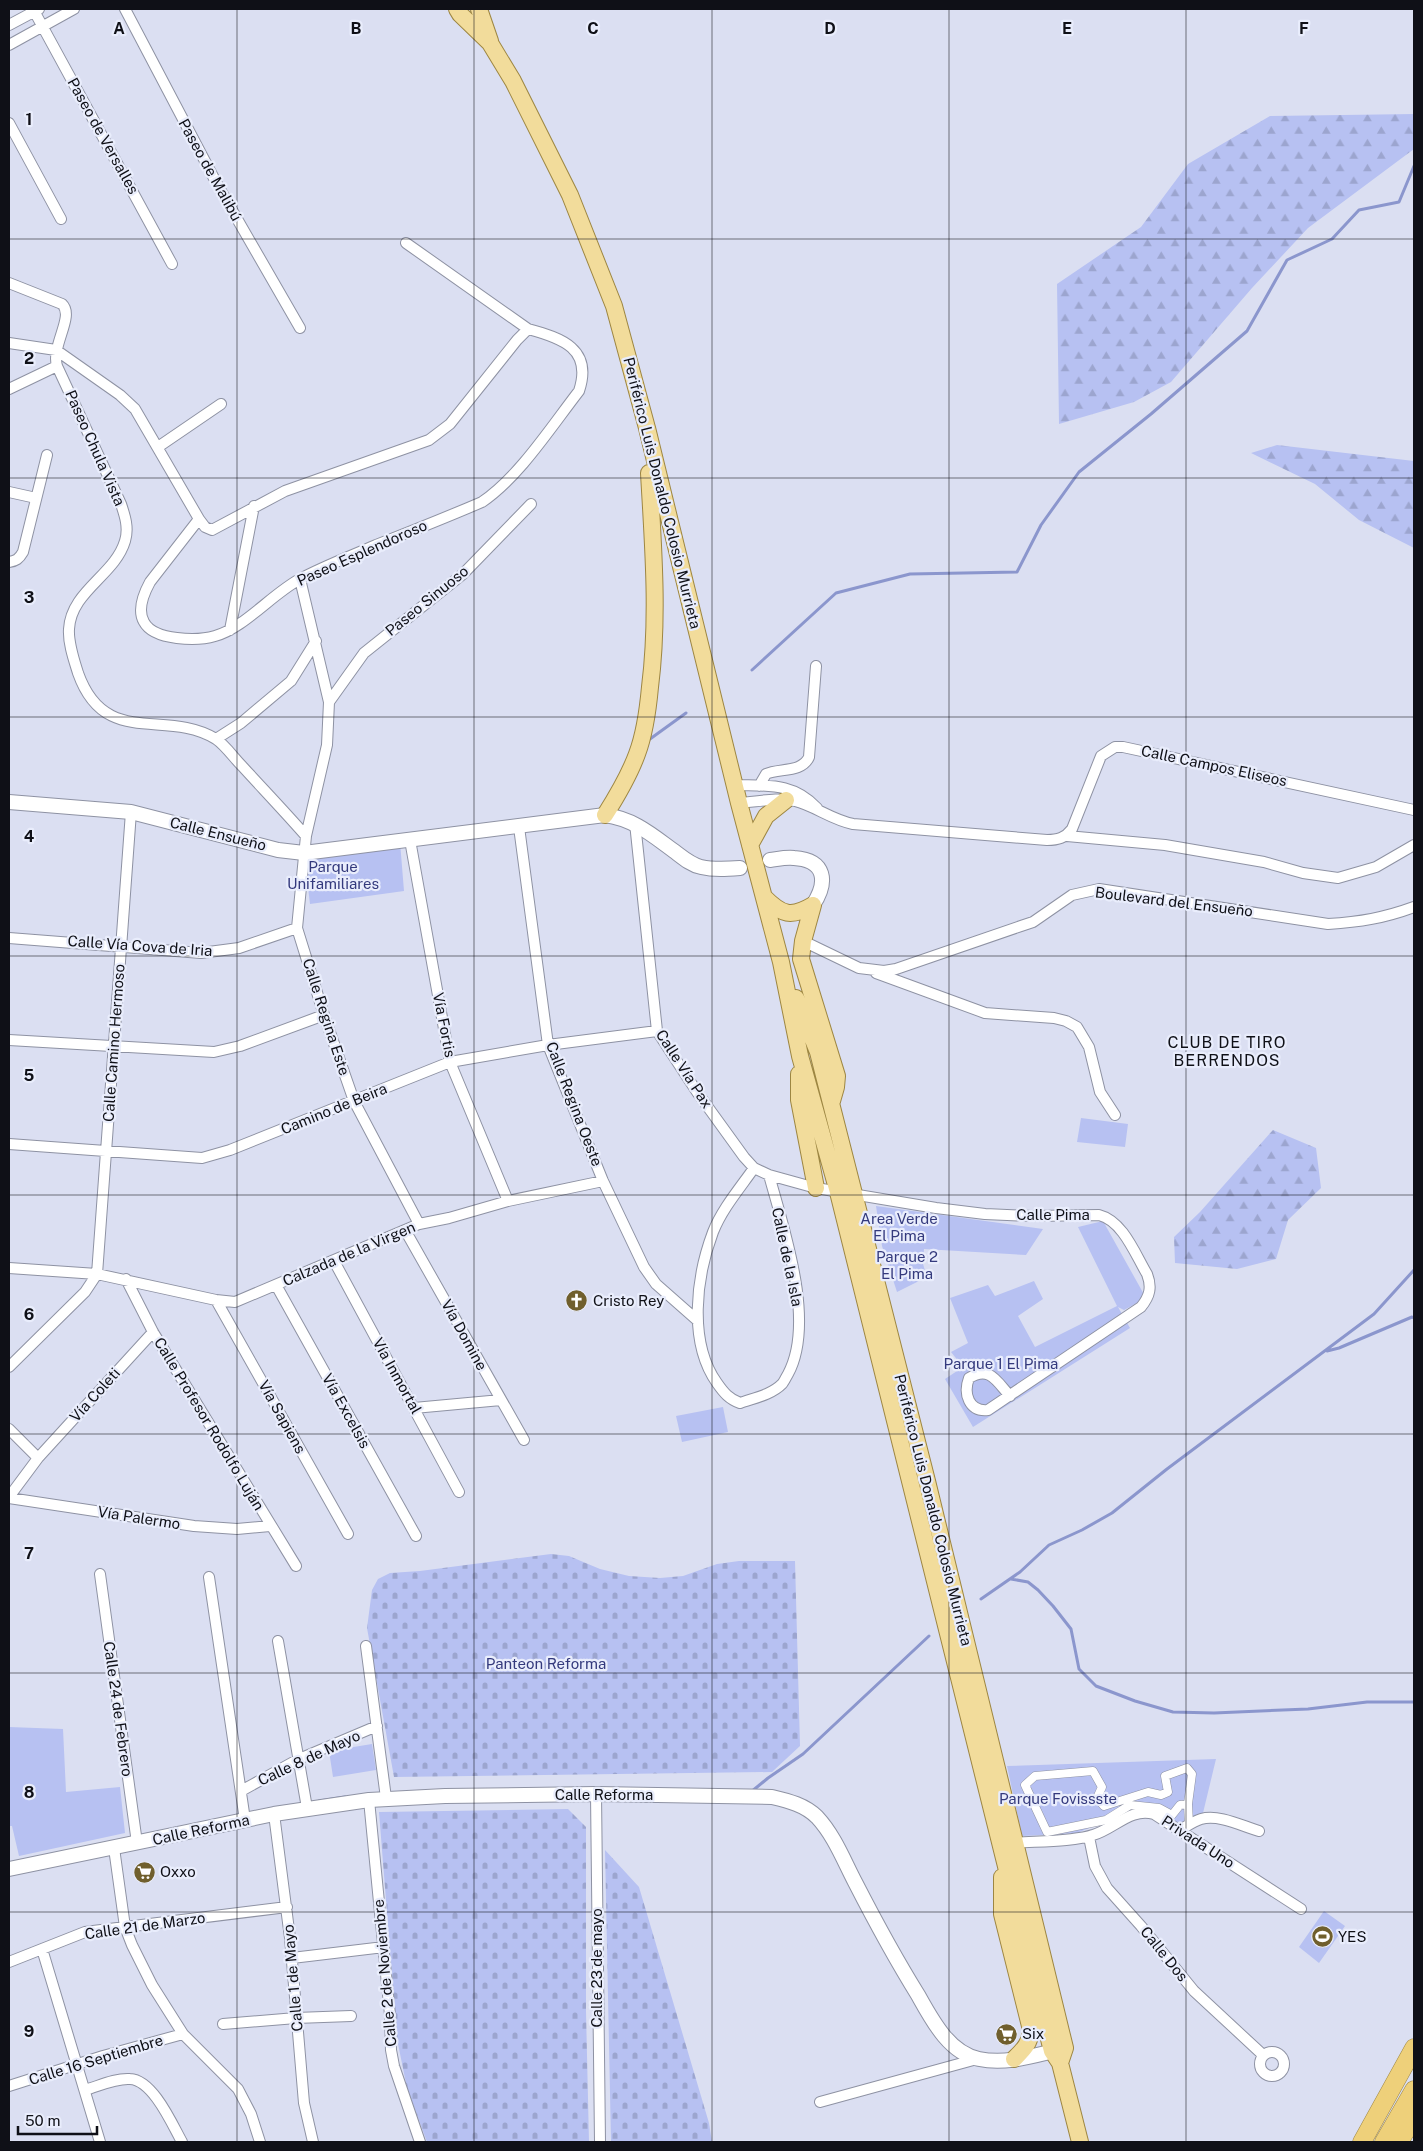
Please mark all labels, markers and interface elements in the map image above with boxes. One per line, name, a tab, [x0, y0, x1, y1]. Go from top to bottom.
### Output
text: A	[113, 19, 125, 38]
text: B	[351, 19, 362, 38]
text: C	[587, 19, 599, 38]
text: D	[824, 19, 836, 38]
text: E	[1062, 19, 1072, 38]
text: F	[1299, 19, 1309, 38]
street label: Paseo de Versalles	[64, 75, 142, 197]
text: 1	[26, 110, 32, 129]
street label: Paseo de Malibú	[175, 116, 246, 224]
text: 2	[24, 349, 34, 368]
street label: Periférico Luis Donaldo Colosio Murrieta	[620, 355, 705, 630]
street label: Paseo Chula Vista	[62, 387, 129, 508]
street label: Paseo Esplendoroso	[294, 516, 429, 589]
street label: Paseo Sinuoso	[382, 562, 471, 639]
text: 3	[24, 588, 34, 607]
street label: Calle Campos Eliseos	[1140, 742, 1288, 789]
street label: Calle Ensueño	[168, 813, 268, 854]
text: 4	[24, 827, 35, 846]
park label: Parque Unifamiliares	[287, 858, 379, 892]
street label: Boulevard del Ensueño	[1094, 883, 1254, 920]
street label: Calle Vía Cova de Iria	[67, 932, 213, 959]
street label: Calle Regina Este	[300, 956, 353, 1077]
street label: Calle Camino Hermoso	[100, 963, 128, 1123]
street label: Vía Fortis	[430, 991, 459, 1059]
street label: Calle Vía Pax	[653, 1026, 716, 1111]
district label: CLUB DE TIRO BERRENDOS	[1167, 1033, 1287, 1070]
street label: Calle Regina Oeste	[543, 1039, 606, 1168]
text: 5	[24, 1066, 35, 1085]
street label: Camino de Beira	[278, 1079, 389, 1138]
street label: Calle de la Isla	[769, 1206, 806, 1308]
street label: Calle Pima	[1016, 1206, 1090, 1223]
park label: Area Verde El Pima	[860, 1210, 938, 1244]
street label: Calzada de la Virgen	[280, 1218, 418, 1289]
park label: Parque 2 El Pima	[876, 1248, 938, 1282]
church icon: Cristo Rey	[565, 1289, 589, 1313]
place label: Cristo Rey	[593, 1292, 664, 1309]
street label: Vía Domine	[438, 1296, 491, 1373]
text: 6	[24, 1305, 34, 1324]
street label: Calle Profesor Rodolfo Luján	[151, 1334, 268, 1513]
street label: Vía Inmortal	[370, 1335, 425, 1417]
park label: Parque 1 El Pima	[944, 1355, 1058, 1372]
street label: Vía Coleti	[66, 1364, 123, 1425]
street label: Vía Excelsis	[319, 1370, 374, 1451]
street label: Periférico Luis Donaldo Colosio Murrieta	[891, 1372, 976, 1647]
street label: Vía Sapiens	[255, 1377, 310, 1456]
street label: Vía Palermo	[97, 1503, 182, 1532]
text: 7	[24, 1544, 34, 1563]
street label: Calle 24 de Febrero	[101, 1640, 136, 1778]
park label: Panteon Reforma	[486, 1655, 606, 1672]
street label: Calle 8 de Mayo	[255, 1726, 363, 1789]
text: 8	[24, 1783, 35, 1802]
street label: Calle Reforma	[555, 1786, 653, 1803]
park label: Parque Fovissste	[999, 1790, 1117, 1807]
street label: Calle Reforma	[151, 1811, 251, 1848]
street label: Privada Uno	[1159, 1812, 1238, 1871]
supermarket icon: Oxxo	[132, 1860, 156, 1884]
place label: Oxxo	[160, 1863, 196, 1880]
street label: Calle 2 de Noviembre	[370, 1899, 399, 2047]
street label: Calle 23 de mayo	[588, 1908, 605, 2028]
street label: Calle 21 de Marzo	[84, 1909, 206, 1942]
street label: Calle Dos	[1137, 1923, 1192, 1984]
street label: Calle 1 de Mayo	[279, 1924, 306, 2032]
sports icon: YES	[1310, 1925, 1334, 1949]
place label: YES	[1338, 1928, 1367, 1945]
text: 9	[24, 2022, 34, 2041]
supermarket icon: Six	[994, 2022, 1018, 2046]
place label: Six	[1022, 2025, 1044, 2042]
street label: Calle 16 Septiembre	[27, 2031, 165, 2088]
scale bar	[18, 2104, 96, 2136]
text: 50 m	[25, 2112, 60, 2129]

